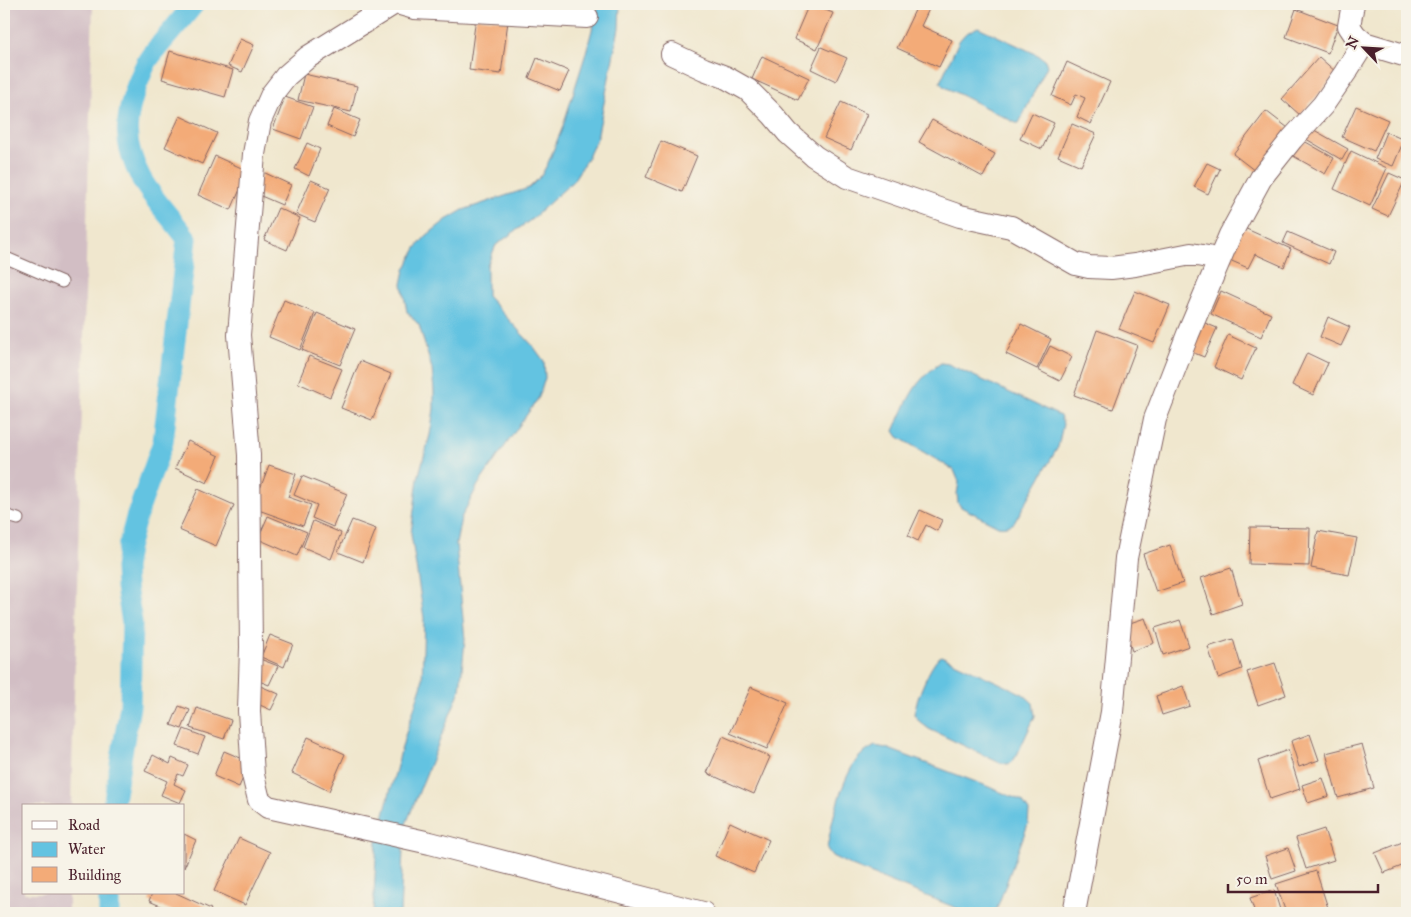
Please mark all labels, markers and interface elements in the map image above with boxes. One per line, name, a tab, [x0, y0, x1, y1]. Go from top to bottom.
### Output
north arrow	[1338, 22, 1388, 72]
text: N	[1342, 34, 1363, 52]
legend	[22, 804, 185, 894]
text: Road	[68, 816, 100, 834]
text: Water	[68, 840, 105, 858]
scale bar	[1228, 862, 1378, 894]
text: Building	[68, 866, 122, 884]
text: 50 m	[1236, 870, 1268, 888]

